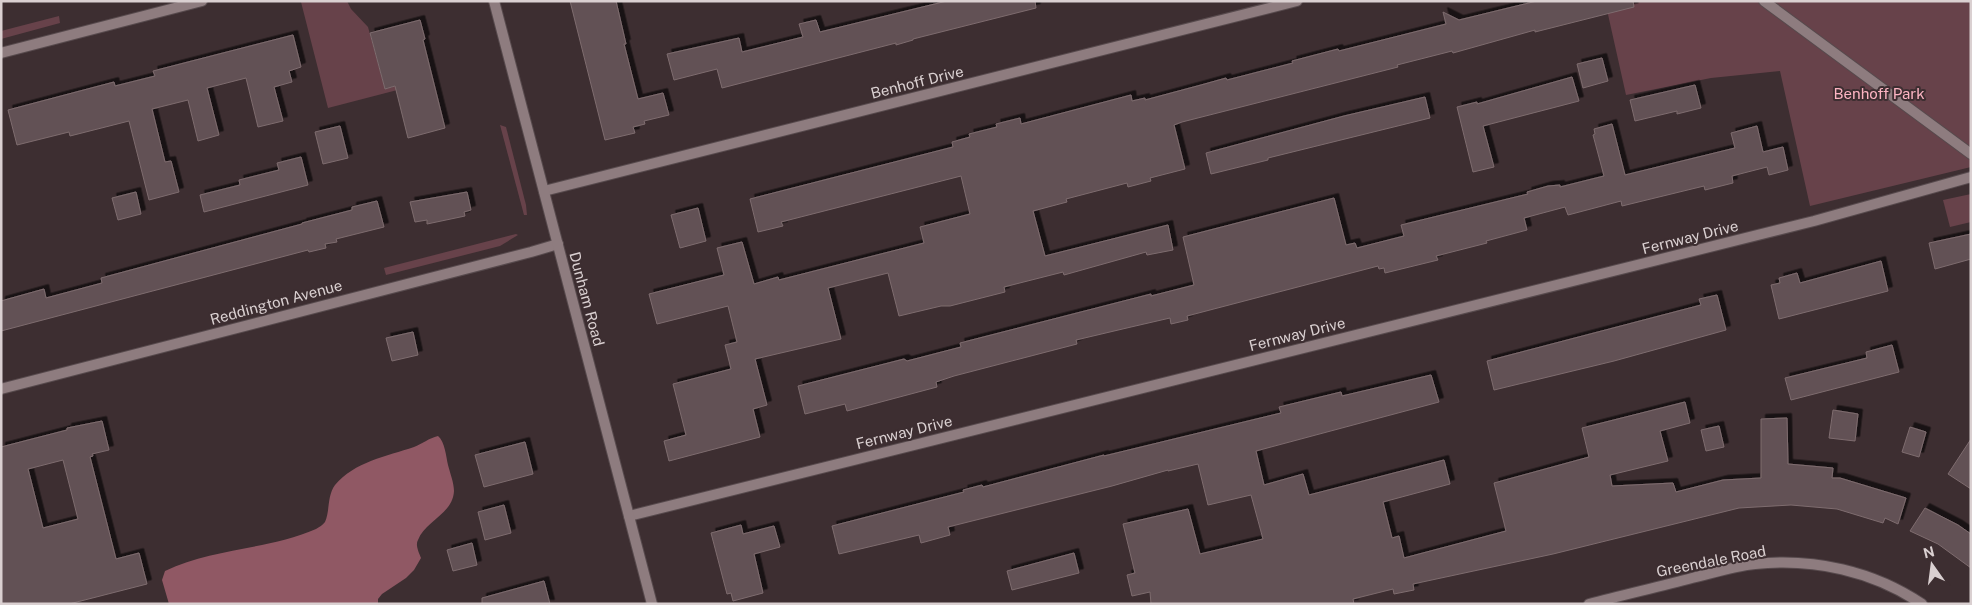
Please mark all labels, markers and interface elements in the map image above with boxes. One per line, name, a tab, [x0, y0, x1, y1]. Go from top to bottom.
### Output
street label: Benhoff Drive	[869, 62, 965, 102]
park label: Benhoff Park	[1833, 85, 1925, 102]
street label: Fernway Drive	[1640, 217, 1740, 257]
street label: Dunham Road	[566, 250, 608, 348]
street label: Reddington Avenue	[208, 276, 344, 328]
street label: Fernway Drive	[1247, 314, 1347, 354]
street label: Fernway Drive	[854, 412, 954, 452]
north arrow	[1907, 540, 1957, 590]
street label: Greendale Road	[1655, 542, 1767, 580]
text: N	[1922, 543, 1936, 561]

